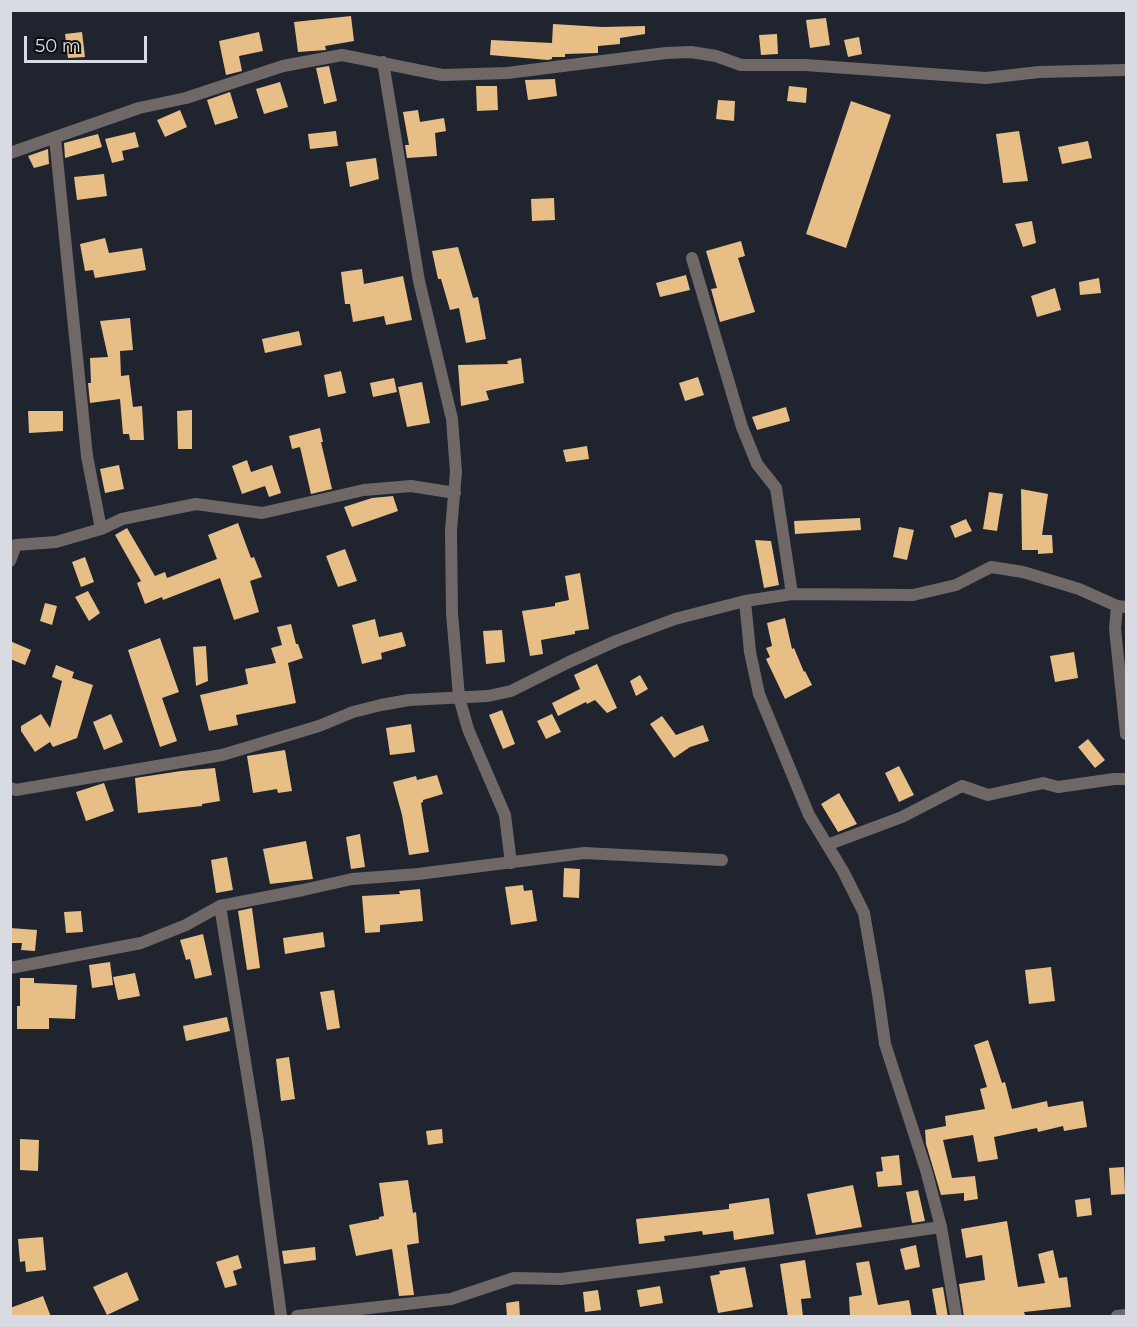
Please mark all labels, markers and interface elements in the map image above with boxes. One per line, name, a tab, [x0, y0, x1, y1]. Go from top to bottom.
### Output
scale bar	[27, 24, 150, 62]
text: 50 m	[35, 35, 81, 57]

